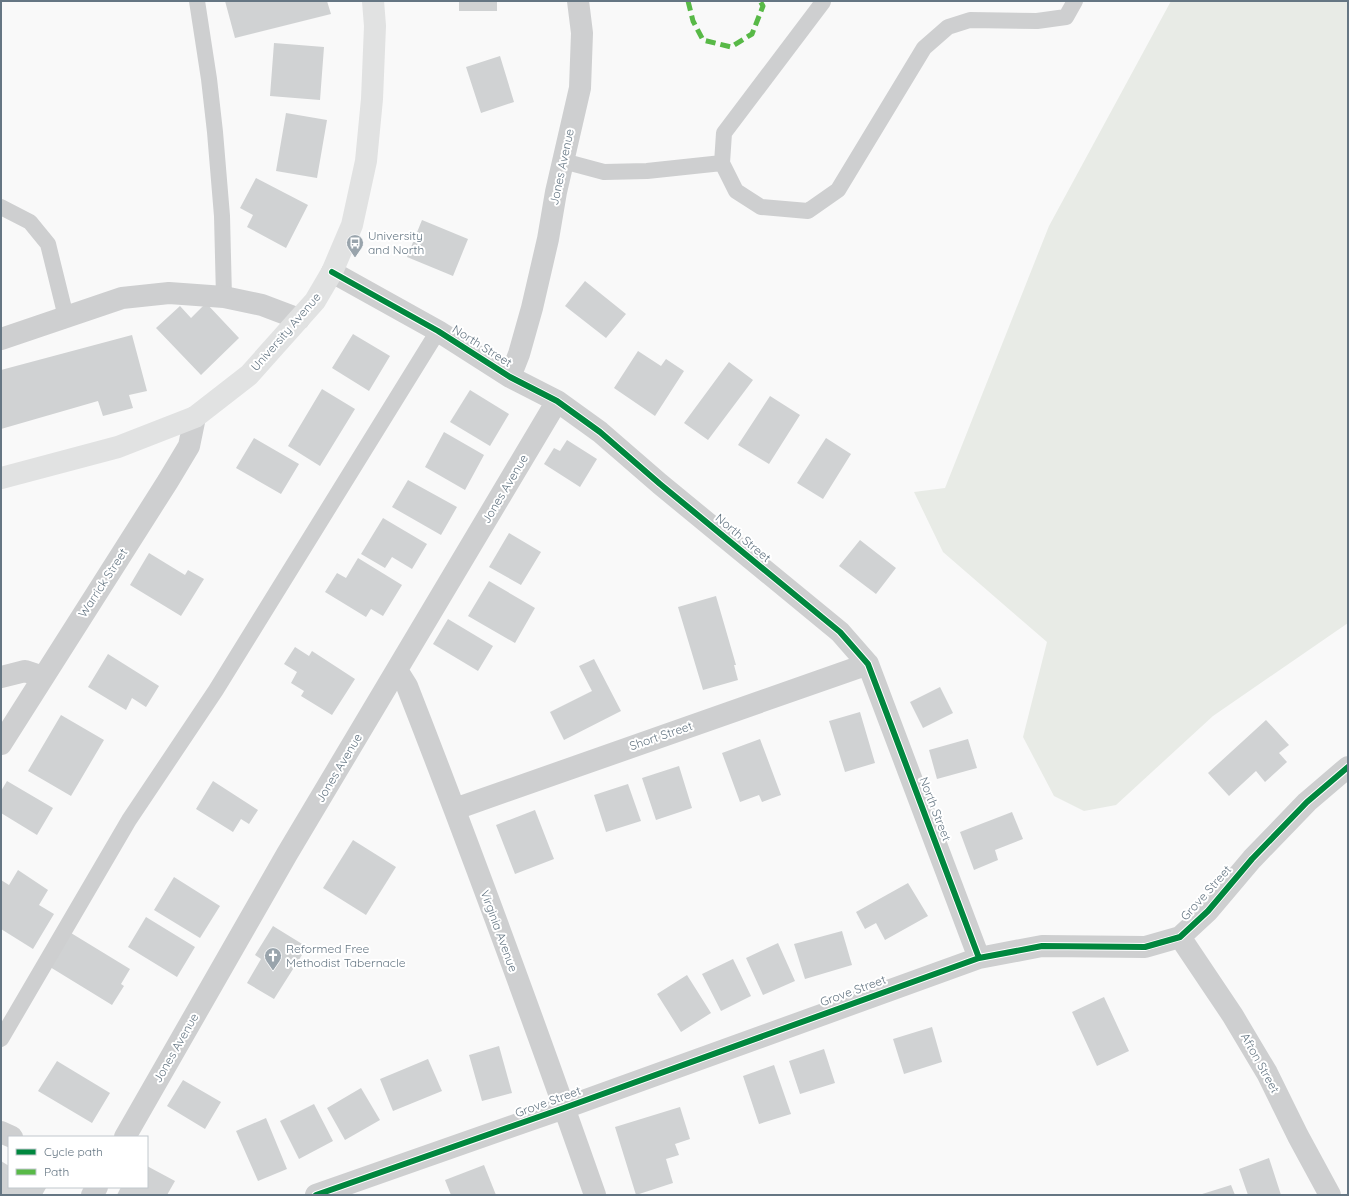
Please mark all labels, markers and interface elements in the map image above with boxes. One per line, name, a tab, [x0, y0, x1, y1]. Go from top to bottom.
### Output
street label: Jones Avenue	[546, 127, 577, 206]
place label: University and North	[368, 228, 424, 257]
bus stop icon: University and North	[345, 233, 365, 258]
street label: University Avenue	[247, 289, 324, 374]
street label: North Street	[450, 321, 515, 370]
street label: Jones Avenue	[478, 451, 531, 526]
street label: North Street	[713, 510, 774, 565]
street label: Warrick Street	[75, 545, 130, 620]
street label: Short Street	[627, 718, 694, 753]
street label: Jones Avenue	[312, 730, 365, 805]
street label: North Street	[916, 775, 955, 843]
street label: Grove Street	[1177, 862, 1234, 923]
street label: Virginia Avenue	[478, 888, 521, 974]
place label: Reformed Free Methodist Tabernacle	[286, 941, 406, 970]
church icon: Reformed Free Methodist Tabernacle	[263, 946, 283, 971]
street label: Grove Street	[818, 972, 888, 1009]
street label: Jones Avenue	[150, 1010, 202, 1085]
street label: Afton Street	[1238, 1030, 1283, 1095]
street label: Grove Street	[513, 1083, 583, 1120]
legend	[8, 1136, 148, 1188]
text: Cycle path	[44, 1144, 103, 1159]
text: Path	[44, 1164, 69, 1179]

